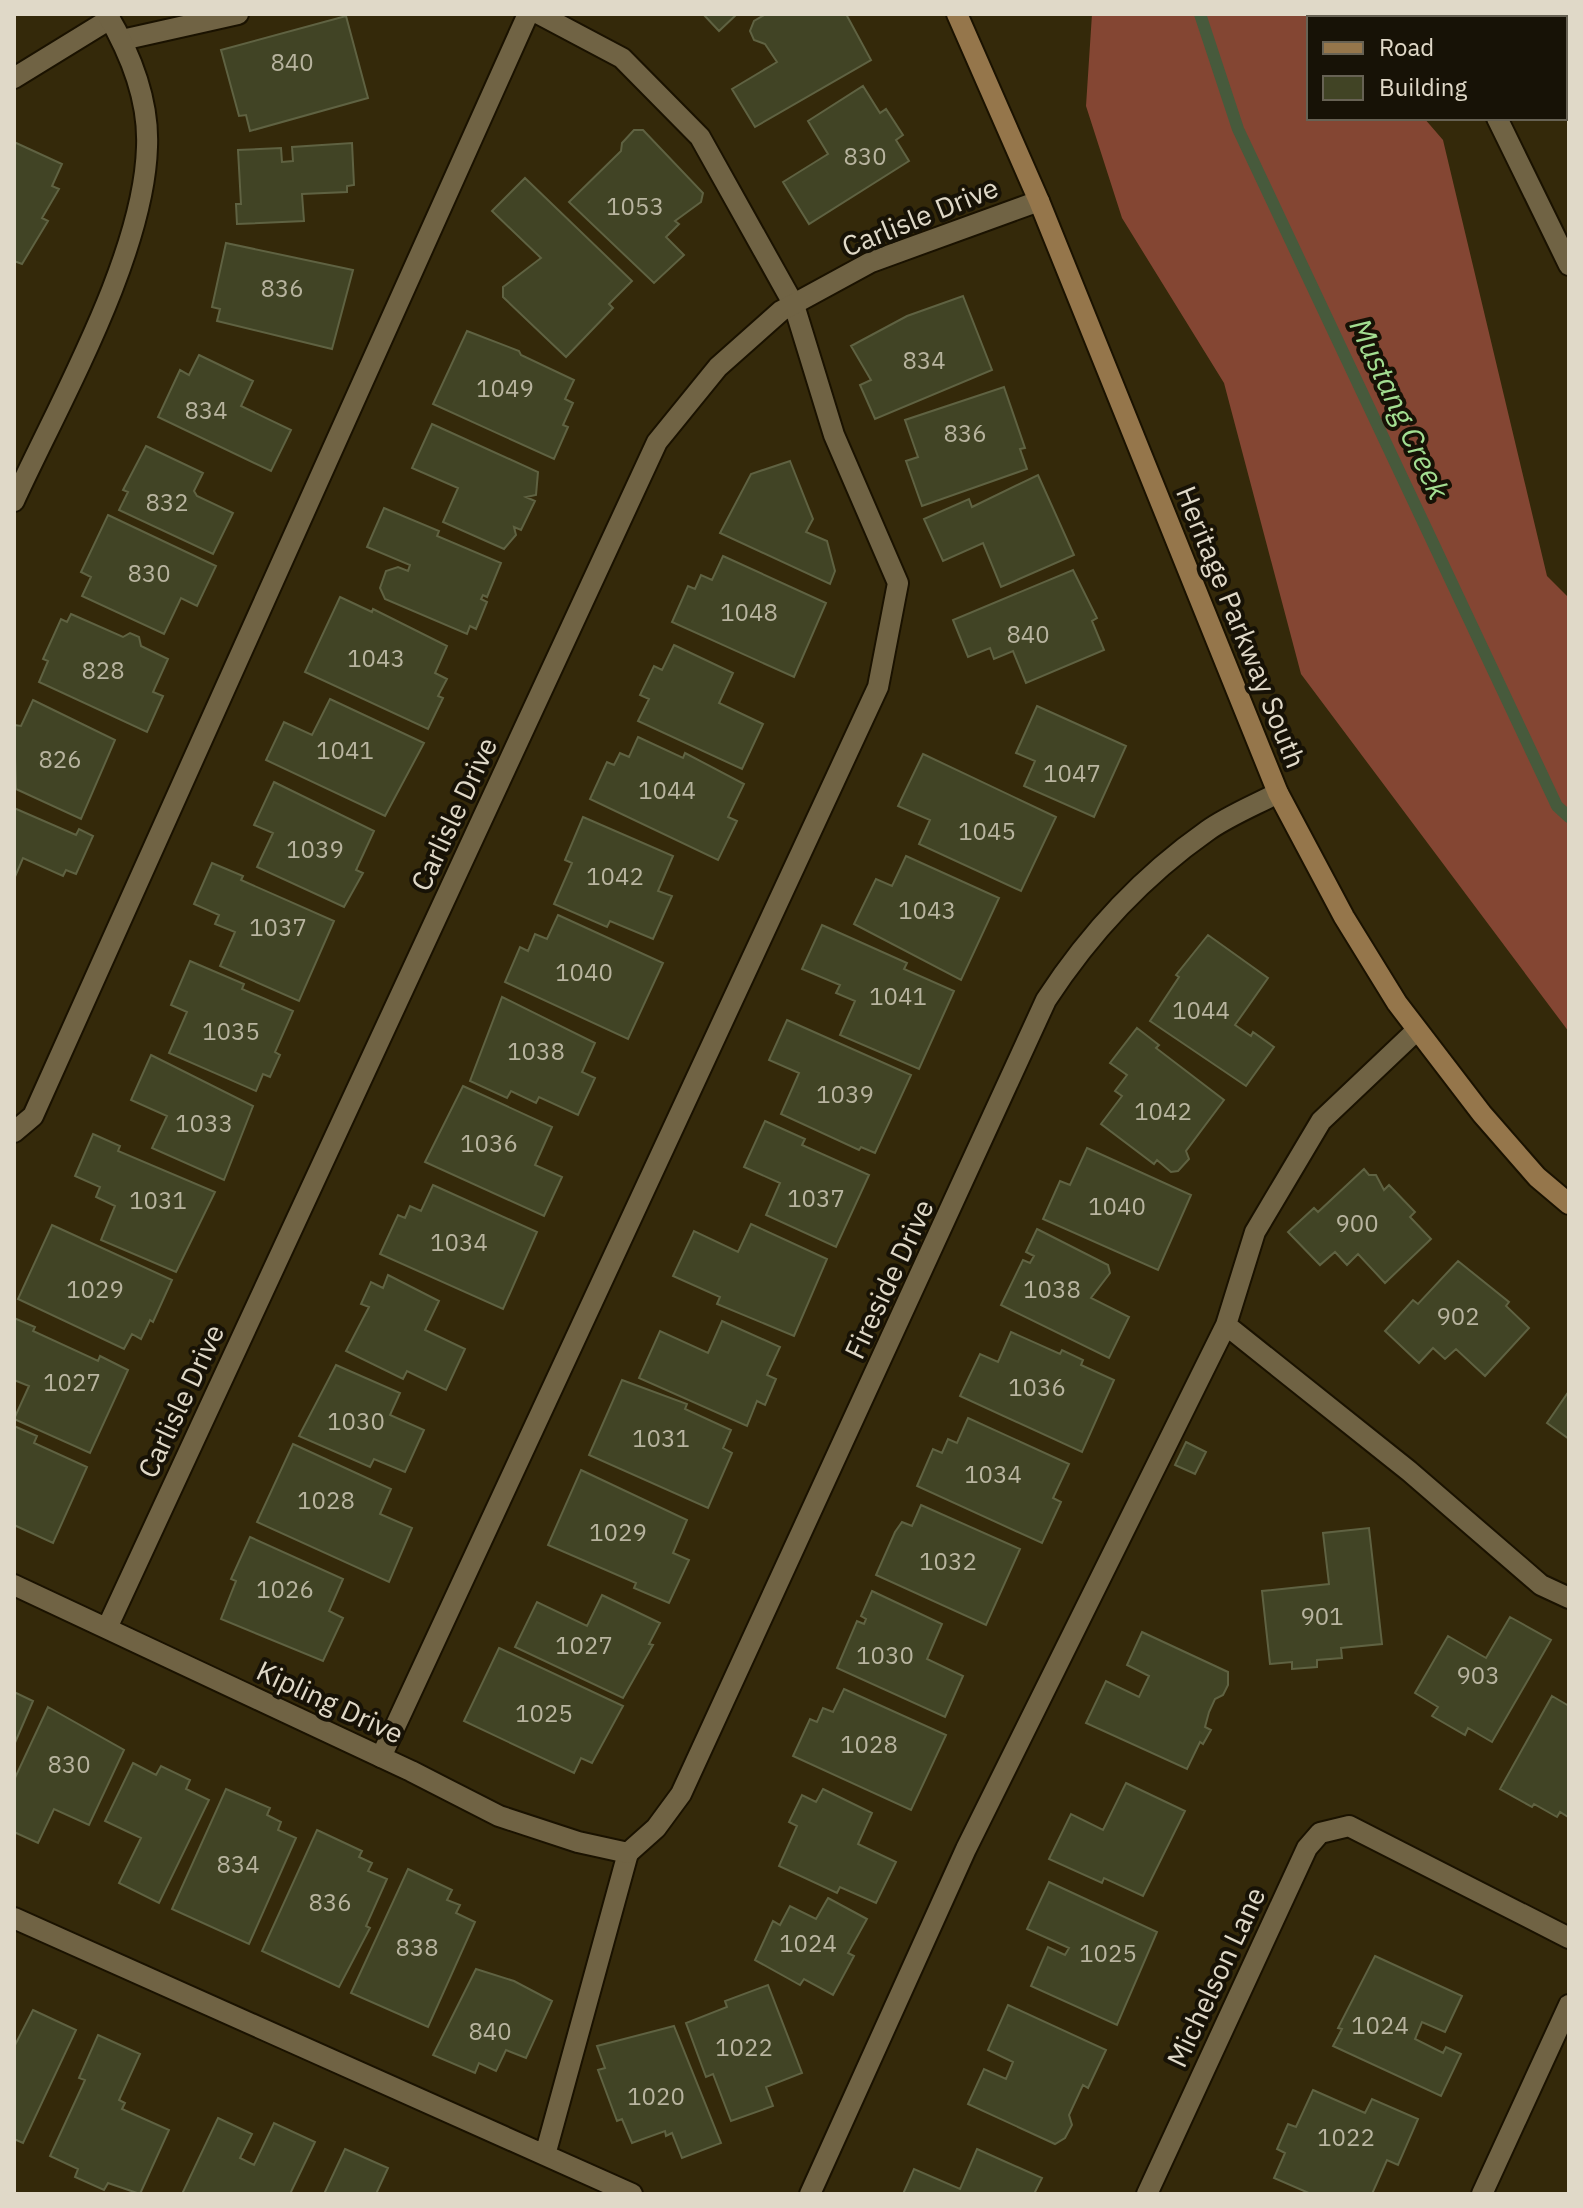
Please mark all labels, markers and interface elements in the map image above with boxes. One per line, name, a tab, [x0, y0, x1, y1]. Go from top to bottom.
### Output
legend	[1307, 16, 1567, 120]
text: Road	[1379, 31, 1434, 63]
house number: 840	[270, 46, 314, 78]
text: Building	[1379, 71, 1467, 103]
house number: 830	[843, 140, 887, 172]
street label: Carlisle Drive	[836, 168, 1003, 265]
house number: 1053	[606, 190, 664, 222]
house number: 836	[260, 272, 304, 304]
water label: Mustang Creek	[1341, 312, 1459, 505]
house number: 834	[902, 344, 946, 376]
house number: 1049	[476, 372, 534, 404]
house number: 834	[184, 394, 228, 426]
house number: 836	[943, 417, 987, 449]
street label: Heritage Parkway South	[1168, 480, 1315, 773]
house number: 832	[145, 486, 189, 518]
house number: 830	[127, 557, 171, 589]
house number: 1048	[720, 596, 778, 628]
house number: 840	[1006, 618, 1050, 650]
house number: 1043	[347, 642, 405, 674]
house number: 828	[81, 654, 125, 686]
street label: Carlisle Drive	[402, 731, 505, 897]
house number: 1041	[316, 734, 374, 766]
house number: 826	[38, 743, 82, 775]
house number: 1047	[1043, 757, 1101, 789]
house number: 1044	[638, 774, 696, 806]
house number: 1045	[958, 815, 1016, 847]
house number: 1039	[286, 833, 344, 865]
house number: 1042	[586, 860, 644, 892]
house number: 1043	[898, 894, 956, 926]
house number: 1037	[249, 911, 307, 943]
house number: 1040	[555, 956, 613, 988]
house number: 1041	[869, 980, 927, 1012]
house number: 1044	[1172, 994, 1230, 1026]
house number: 1035	[202, 1015, 260, 1047]
house number: 1038	[507, 1035, 565, 1067]
house number: 1039	[816, 1078, 874, 1110]
house number: 1042	[1134, 1095, 1192, 1127]
house number: 1033	[175, 1107, 233, 1139]
house number: 1036	[460, 1127, 518, 1159]
house number: 1037	[787, 1182, 845, 1214]
house number: 1031	[129, 1184, 187, 1216]
house number: 1040	[1088, 1190, 1146, 1222]
street label: Fireside Drive	[835, 1193, 942, 1365]
house number: 900	[1335, 1207, 1379, 1239]
house number: 1034	[430, 1226, 488, 1258]
house number: 1029	[66, 1273, 124, 1305]
house number: 1038	[1023, 1273, 1081, 1305]
house number: 902	[1436, 1300, 1480, 1332]
street label: Carlisle Drive	[129, 1318, 232, 1484]
house number: 1027	[43, 1366, 101, 1398]
house number: 1036	[1008, 1371, 1066, 1403]
house number: 1030	[327, 1405, 385, 1437]
house number: 1031	[632, 1422, 690, 1454]
house number: 1034	[964, 1458, 1022, 1490]
house number: 1028	[297, 1484, 355, 1516]
house number: 1029	[589, 1516, 647, 1548]
house number: 1032	[919, 1545, 977, 1577]
house number: 1026	[256, 1573, 314, 1605]
house number: 901	[1300, 1600, 1344, 1632]
house number: 1027	[555, 1629, 613, 1661]
house number: 1030	[856, 1639, 914, 1671]
street label: Kipling Drive	[251, 1651, 410, 1752]
house number: 903	[1456, 1659, 1500, 1691]
house number: 1025	[515, 1697, 573, 1729]
house number: 1028	[840, 1728, 898, 1760]
house number: 830	[47, 1748, 91, 1780]
house number: 834	[216, 1848, 260, 1880]
street label: Michelson Lane	[1158, 1881, 1273, 2073]
house number: 836	[308, 1886, 352, 1918]
house number: 1024	[779, 1927, 837, 1959]
house number: 838	[395, 1931, 439, 1963]
house number: 1025	[1079, 1937, 1137, 1969]
house number: 1024	[1351, 2009, 1409, 2041]
house number: 840	[468, 2015, 512, 2047]
house number: 1022	[715, 2031, 773, 2063]
house number: 1020	[627, 2080, 685, 2112]
house number: 1022	[1317, 2121, 1375, 2153]

